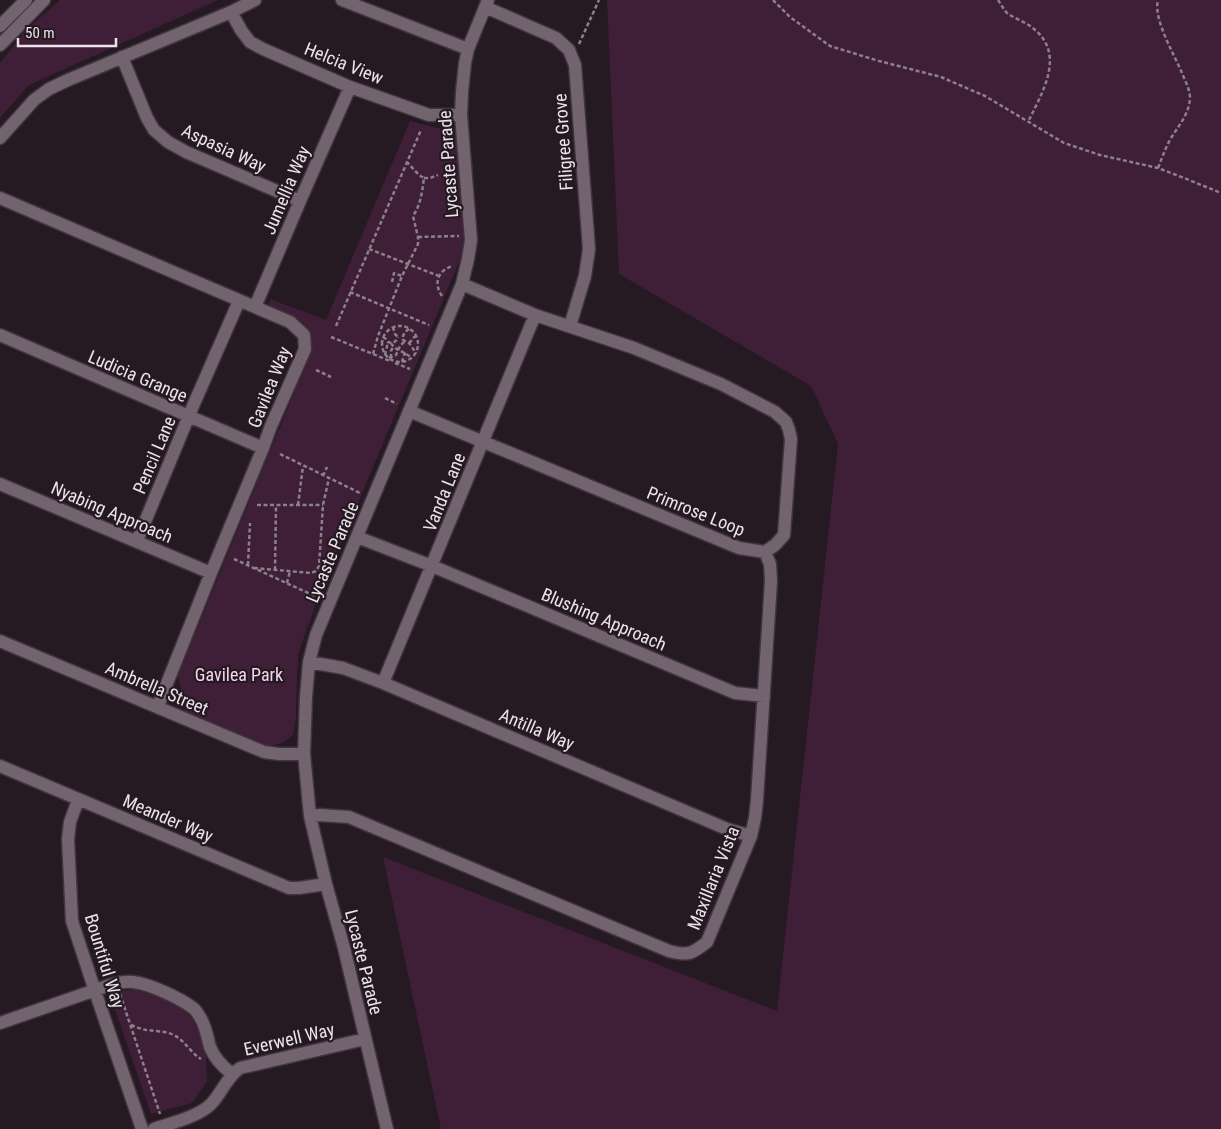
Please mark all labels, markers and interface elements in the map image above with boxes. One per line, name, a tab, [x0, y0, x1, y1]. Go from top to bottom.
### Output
scale bar	[18, 15, 115, 47]
text: 50 m	[25, 24, 55, 42]
street label: Helcia View	[301, 38, 387, 88]
street label: Filigree Grove	[549, 93, 577, 191]
street label: Lycaste Parade	[434, 110, 462, 218]
street label: Aspasia Way	[179, 119, 270, 177]
street label: Jumellia Way	[258, 142, 314, 237]
street label: Gavilea Way	[243, 343, 295, 431]
street label: Ludicia Grange	[85, 346, 191, 406]
street label: Pencil Lane	[128, 413, 180, 497]
street label: Vanda Lane	[419, 450, 469, 534]
street label: Nyabing Approach	[48, 477, 176, 547]
street label: Primrose Loop	[644, 482, 748, 540]
street label: Lycaste Parade	[301, 498, 363, 606]
street label: Blushing Approach	[538, 583, 670, 655]
street label: Ambrella Street	[102, 657, 212, 719]
park label: Gavilea Park	[195, 664, 283, 685]
street label: Antilla Way	[497, 704, 578, 754]
street label: Meander Way	[120, 790, 217, 847]
street label: Maxillaria Vista	[683, 823, 743, 933]
street label: Lycaste Parade	[341, 907, 387, 1017]
street label: Bountiful Way	[81, 911, 129, 1011]
street label: Everwell Way	[242, 1018, 337, 1060]

